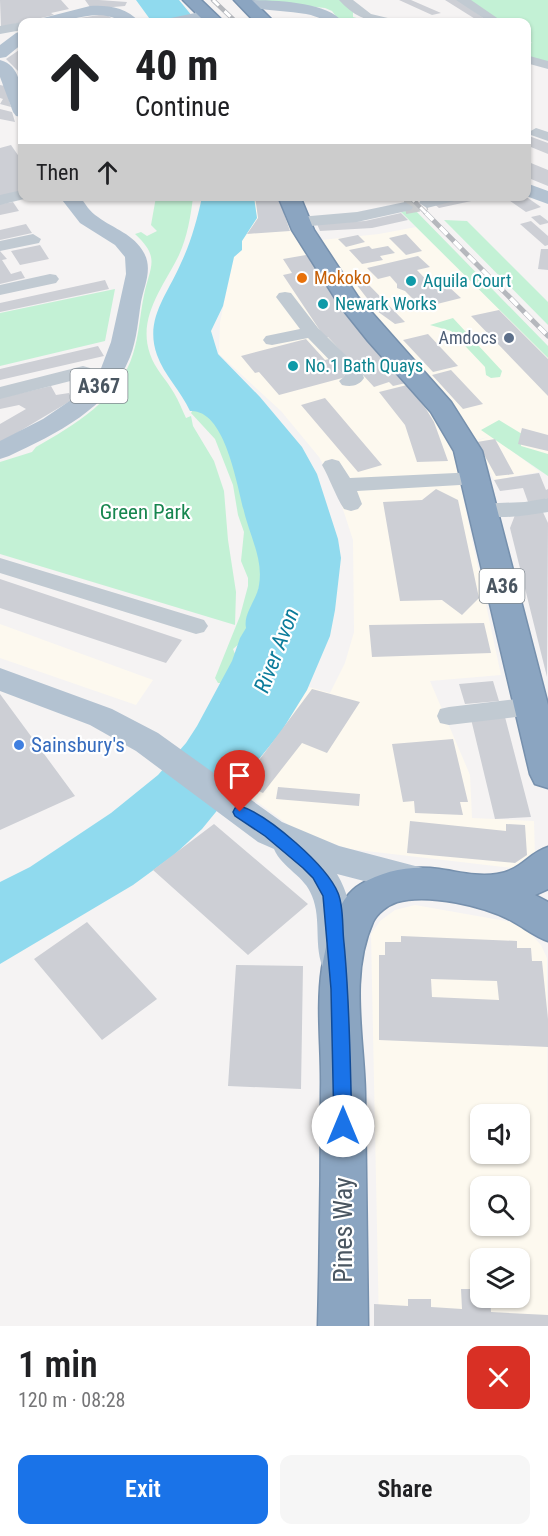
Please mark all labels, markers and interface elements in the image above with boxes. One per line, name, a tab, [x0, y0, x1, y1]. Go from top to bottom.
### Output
text: 40 m	[135, 41, 218, 90]
icon: ahead	[36, 42, 114, 120]
text: Continue	[135, 91, 230, 123]
icon: ahead	[91, 156, 124, 189]
text: Then	[36, 160, 79, 185]
place label: Mokoko	[314, 267, 371, 288]
place label: Aquila Court	[423, 270, 511, 291]
marker: Mokoko	[295, 271, 309, 285]
marker: Aquila Court	[404, 274, 418, 288]
place label: Newark Works	[335, 293, 437, 314]
marker: Newark Works	[316, 297, 330, 311]
place label: Amdocs	[439, 327, 497, 348]
marker: Amdocs	[502, 331, 516, 345]
place label: No.1 Bath Quays	[305, 355, 423, 376]
marker: No.1 Bath Quays	[286, 359, 300, 373]
road number: A367	[70, 369, 128, 403]
park label: Green Park	[100, 500, 191, 524]
road number: A36	[480, 569, 524, 603]
water label: River Avon	[249, 604, 304, 696]
place label: Sainsbury's	[31, 733, 125, 757]
marker: Sainsbury's	[12, 738, 26, 752]
pin	[214, 750, 265, 812]
icon: arrive	[223, 759, 256, 792]
position arrow	[311, 1094, 375, 1158]
map controls	[470, 1104, 530, 1308]
button: sound	[470, 1104, 530, 1164]
button: search	[470, 1176, 530, 1236]
street label: Pines Way	[328, 1177, 358, 1283]
button: layers	[470, 1248, 530, 1308]
text: 1 min	[18, 1344, 98, 1386]
button: close	[467, 1346, 530, 1409]
text: 120 m · 08:28	[18, 1388, 125, 1412]
button: Exit	[18, 1455, 268, 1524]
button: Share	[280, 1455, 530, 1524]

